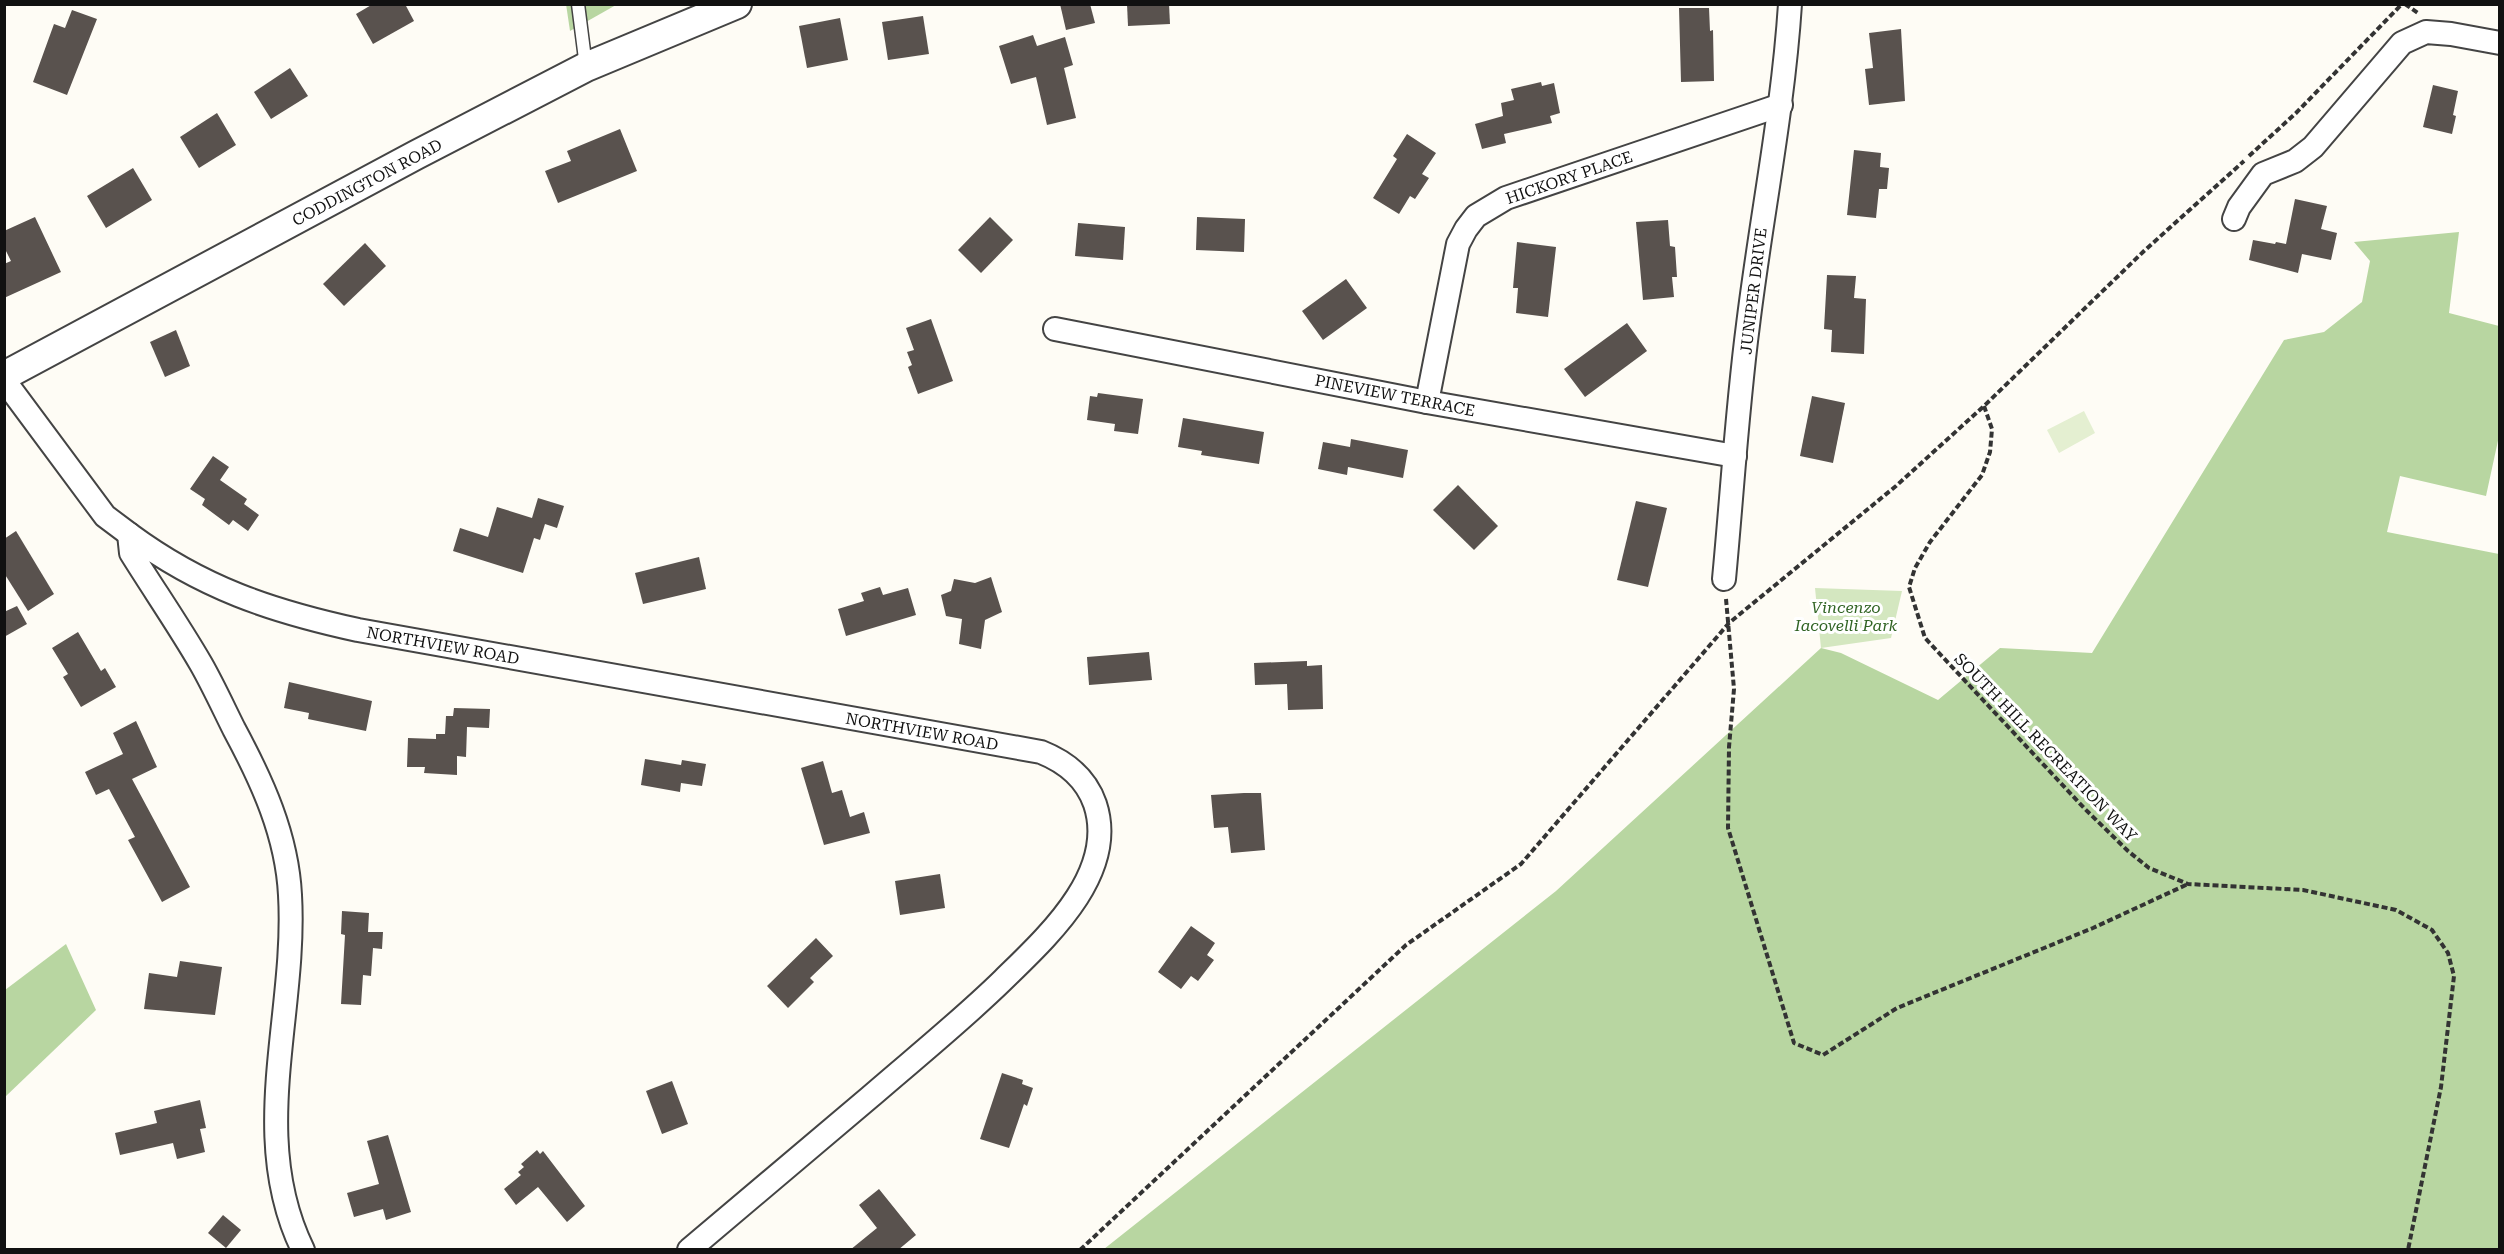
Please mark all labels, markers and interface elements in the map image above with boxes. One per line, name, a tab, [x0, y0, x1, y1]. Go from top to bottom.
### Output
street label: CODDINGTON ROAD	[289, 135, 445, 230]
street label: HICKORY PLACE	[1503, 147, 1635, 208]
street label: JUNIPER DRIVE	[1736, 227, 1771, 355]
street label: PINEVIEW TERRACE	[1313, 371, 1477, 420]
park label: Vincenzo Iacovelli Park	[1794, 598, 1897, 635]
street label: NORTHVIEW ROAD	[365, 623, 521, 668]
street label: SOUTH HILL RECREATION WAY	[1950, 649, 2141, 846]
street label: NORTHVIEW ROAD	[844, 709, 1000, 754]

